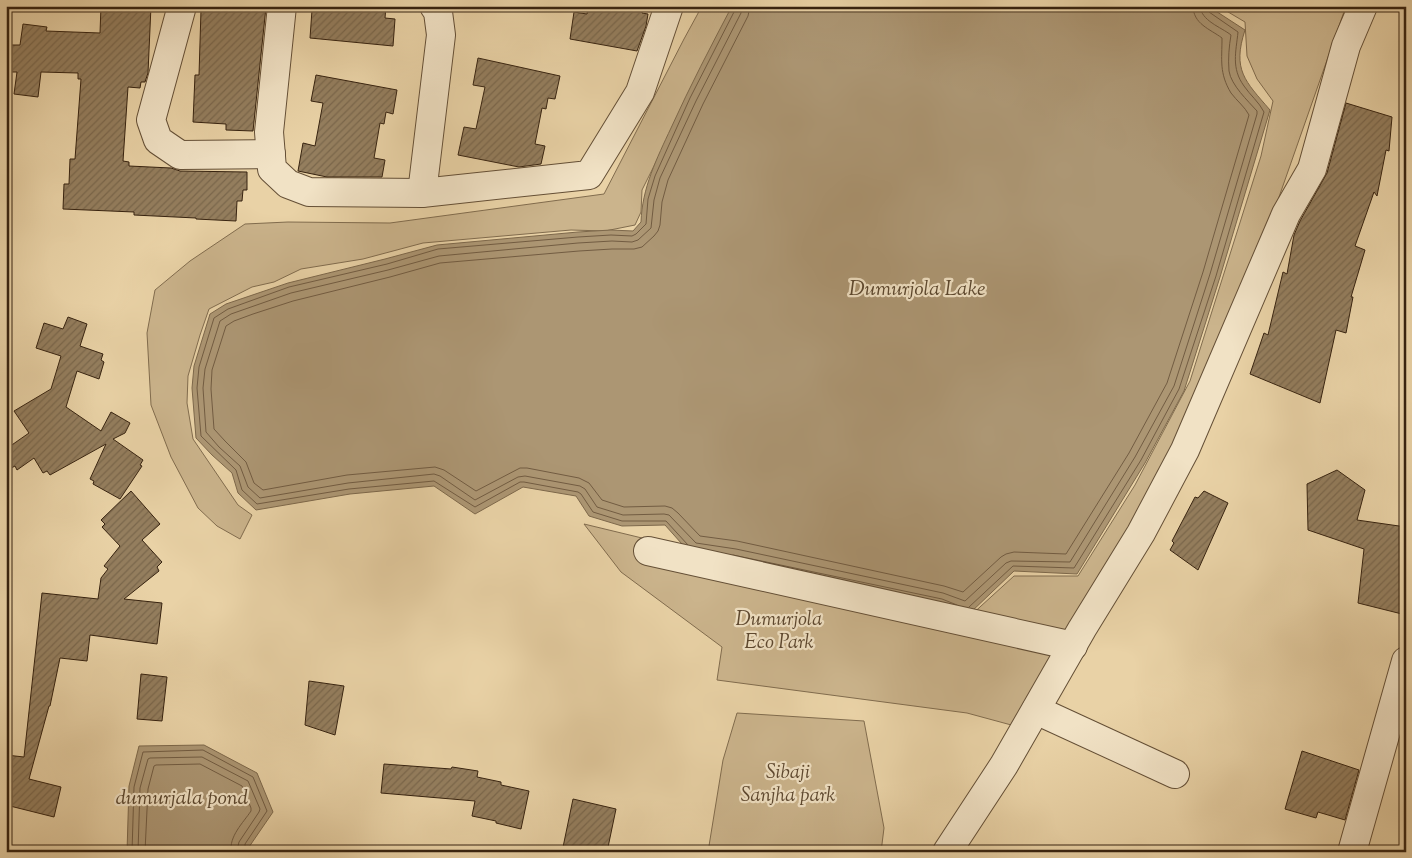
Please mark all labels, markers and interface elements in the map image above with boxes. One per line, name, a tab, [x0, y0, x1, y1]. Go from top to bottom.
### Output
water label: Dumurjola Lake	[849, 275, 985, 305]
park label: Dumurjola Eco Park	[736, 606, 822, 658]
park label: Sibaji Sanjha park	[741, 759, 835, 811]
water label: dumurjala pond	[116, 784, 249, 814]

